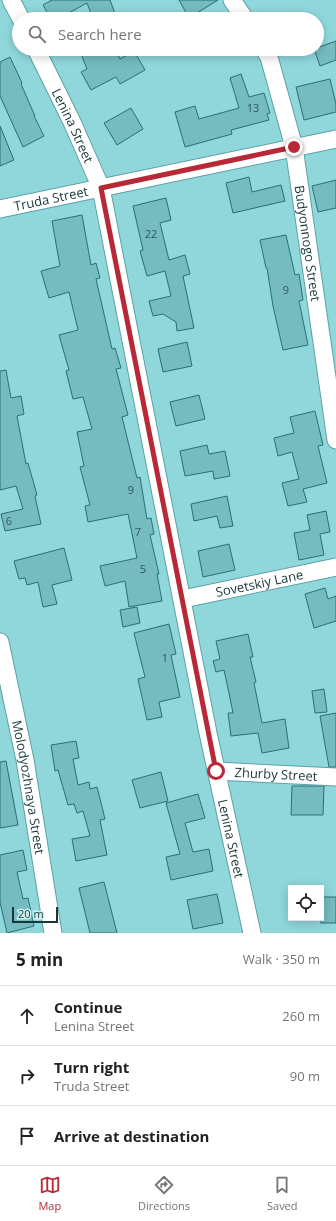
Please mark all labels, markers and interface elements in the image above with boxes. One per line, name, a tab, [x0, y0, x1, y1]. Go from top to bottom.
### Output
search box	[12, 12, 324, 56]
icon: search	[26, 23, 48, 45]
text: Search here	[58, 24, 142, 44]
street label: Lenina Street	[48, 85, 98, 166]
house number: 13	[247, 100, 259, 115]
route end	[285, 138, 303, 156]
street label: Truda Street	[12, 182, 90, 215]
street label: Budyonnogo Street	[291, 184, 325, 303]
house number: 22	[145, 226, 157, 241]
house number: 9	[283, 282, 289, 297]
house number: 9	[128, 482, 134, 497]
house number: 6	[6, 513, 12, 528]
house number: 7	[135, 524, 141, 539]
house number: 5	[140, 561, 146, 576]
street label: Sovetskiy Lane	[214, 565, 305, 601]
house number: 1	[162, 650, 168, 665]
street label: Molodyozhnaya Street	[8, 719, 49, 856]
route start	[207, 762, 225, 780]
street label: Zhurby Street	[234, 763, 318, 785]
street label: Lenina Street	[214, 797, 249, 880]
map controls	[288, 885, 324, 921]
button: locate	[288, 885, 324, 921]
scale bar	[12, 905, 58, 924]
text: 20 m	[18, 906, 44, 921]
text: 5 min	[16, 948, 63, 971]
text: Walk · 350 m	[243, 950, 320, 968]
text: Continue	[54, 997, 122, 1017]
icon: ahead	[16, 1005, 38, 1027]
text: 260 m	[282, 1007, 320, 1025]
text: Lenina Street	[54, 1017, 134, 1035]
text: Turn right	[54, 1057, 129, 1077]
icon: right	[16, 1065, 38, 1087]
text: 90 m	[290, 1067, 320, 1085]
text: Truda Street	[54, 1077, 129, 1095]
icon: arrive	[16, 1125, 38, 1147]
text: Arrive at destination	[54, 1126, 209, 1146]
tab: Map	[38, 1174, 61, 1213]
tab: Directions	[138, 1174, 190, 1213]
tab: Saved	[267, 1174, 298, 1213]

